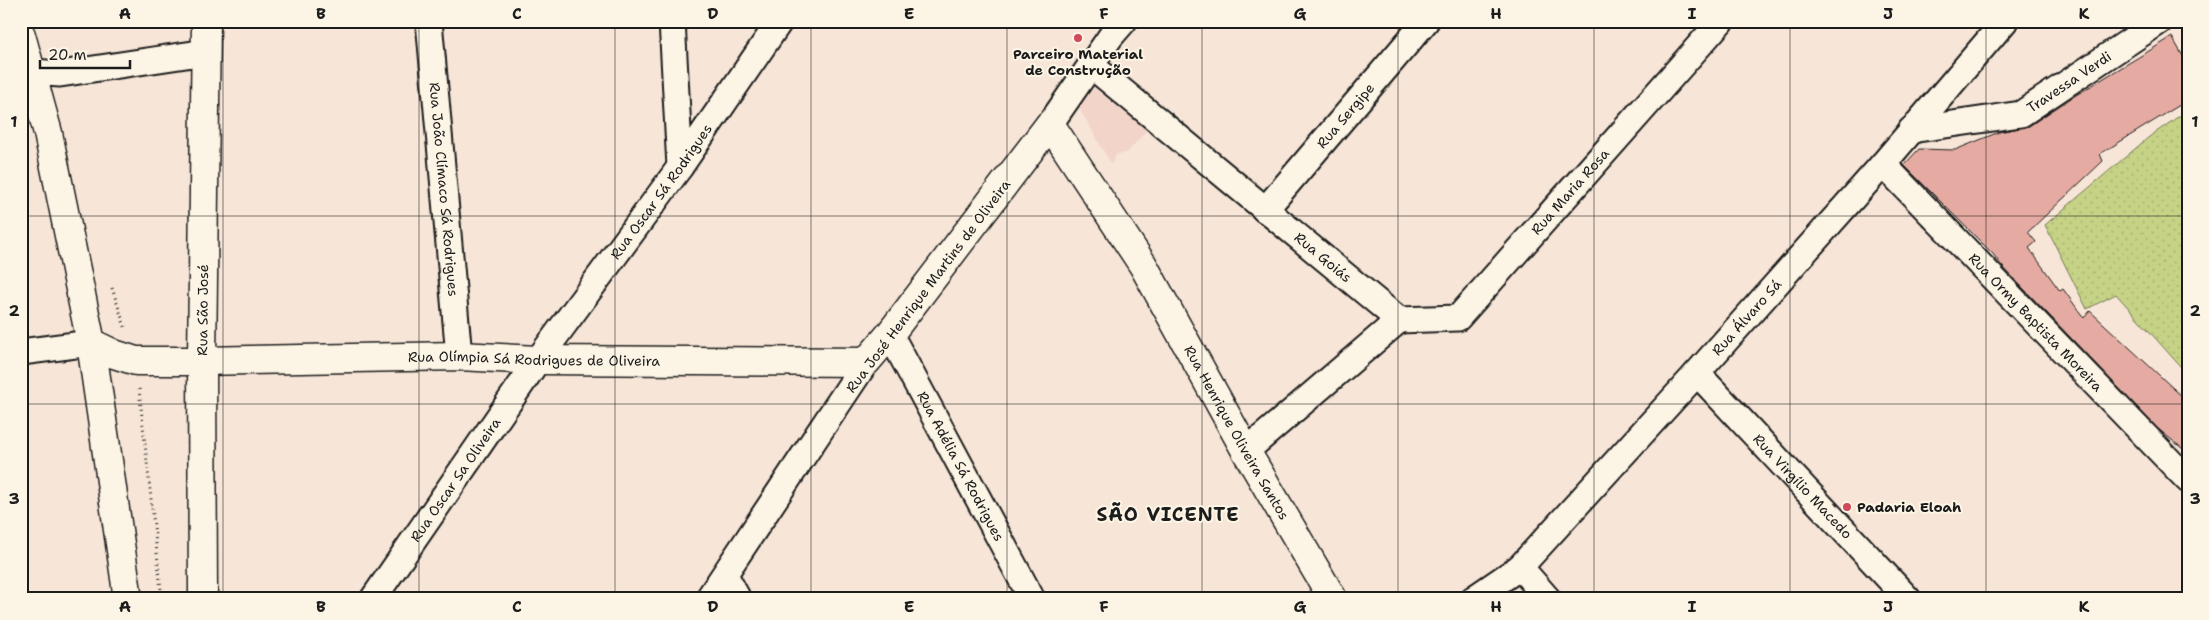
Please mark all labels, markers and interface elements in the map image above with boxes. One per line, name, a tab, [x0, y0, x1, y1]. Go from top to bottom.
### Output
text: A	[119, 3, 131, 24]
text: B	[316, 3, 326, 24]
text: C	[512, 3, 522, 24]
text: D	[707, 3, 719, 24]
text: E	[904, 3, 914, 24]
text: F	[1099, 3, 1109, 24]
text: G	[1294, 3, 1307, 24]
text: H	[1490, 3, 1502, 24]
text: I	[1688, 3, 1697, 24]
text: J	[1883, 3, 1893, 24]
text: K	[2079, 3, 2090, 24]
marker: Parceiro Material de Construção	[1072, 32, 1084, 44]
scale bar	[40, 38, 130, 70]
text: 20 m	[48, 45, 87, 65]
place label: Parceiro Material de Construção	[1013, 45, 1143, 79]
street label: Travessa Verdi	[2023, 47, 2115, 117]
street label: Rua Sergipe	[1313, 79, 1378, 152]
street label: Rua João Clímaco Sá Rodrigues	[426, 81, 463, 297]
text: 1	[10, 111, 18, 132]
text: 1	[2191, 111, 2199, 132]
street label: Rua Oscar Sá Rodrigues	[606, 120, 716, 263]
street label: Rua Maria Rosa	[1527, 144, 1613, 238]
street label: Rua José Henrique Martins de Oliveira	[842, 176, 1014, 396]
street label: Rua Goiás	[1291, 228, 1356, 286]
street label: Rua Ormy Baptista Moreira	[1965, 249, 2107, 395]
street label: Rua São José	[193, 264, 212, 356]
street label: Rua Álvaro Sá	[1708, 275, 1785, 359]
text: 2	[8, 300, 20, 321]
text: 2	[2189, 300, 2201, 321]
street label: Rua Henrique Oliveira Santos	[1180, 342, 1293, 523]
street label: Rua Olímpia Sá Rodrigues de Oliveira	[408, 347, 660, 370]
street label: Rua Adélia Sá Rodrigues	[913, 388, 1008, 544]
street label: Rua Oscar Sa Oliveira	[406, 414, 505, 545]
street label: Rua Virgílio Macedo	[1749, 430, 1856, 543]
text: 3	[8, 488, 20, 509]
text: 3	[2189, 488, 2201, 509]
place label: Padaria Eloah	[1857, 498, 1962, 516]
marker: Padaria Eloah	[1841, 501, 1853, 513]
district label: SÃO VICENTE	[1096, 502, 1240, 527]
text: A	[119, 596, 131, 617]
text: B	[316, 596, 326, 617]
text: C	[512, 596, 522, 617]
text: D	[707, 596, 719, 617]
text: E	[904, 596, 914, 617]
text: F	[1099, 596, 1109, 617]
text: G	[1294, 596, 1307, 617]
text: H	[1490, 596, 1502, 617]
text: I	[1688, 596, 1697, 617]
text: J	[1883, 596, 1893, 617]
text: K	[2079, 596, 2090, 617]

